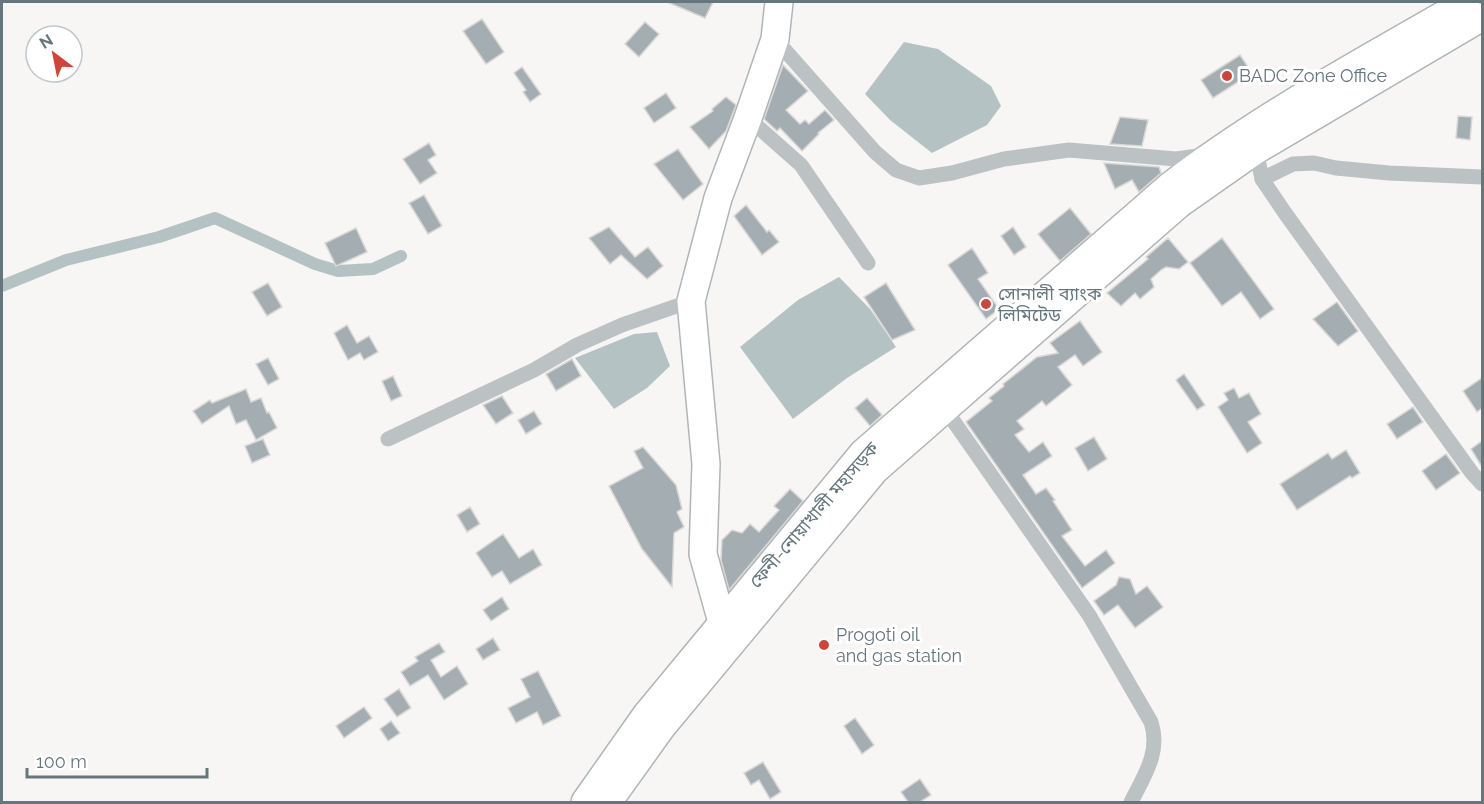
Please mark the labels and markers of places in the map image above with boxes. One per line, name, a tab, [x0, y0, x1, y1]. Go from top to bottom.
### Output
place label: BADC Zone Office	[1239, 65, 1388, 86]
marker: BADC Zone Office	[1220, 69, 1234, 83]
place label: সোনালী ব্যাংক লিমিটেড	[997, 283, 1102, 325]
marker: সোনালী ব্যাংক লিমিটেড	[979, 297, 993, 311]
place label: Progoti oil and gas station	[836, 624, 962, 666]
marker: Progoti oil and gas station	[817, 638, 831, 652]

